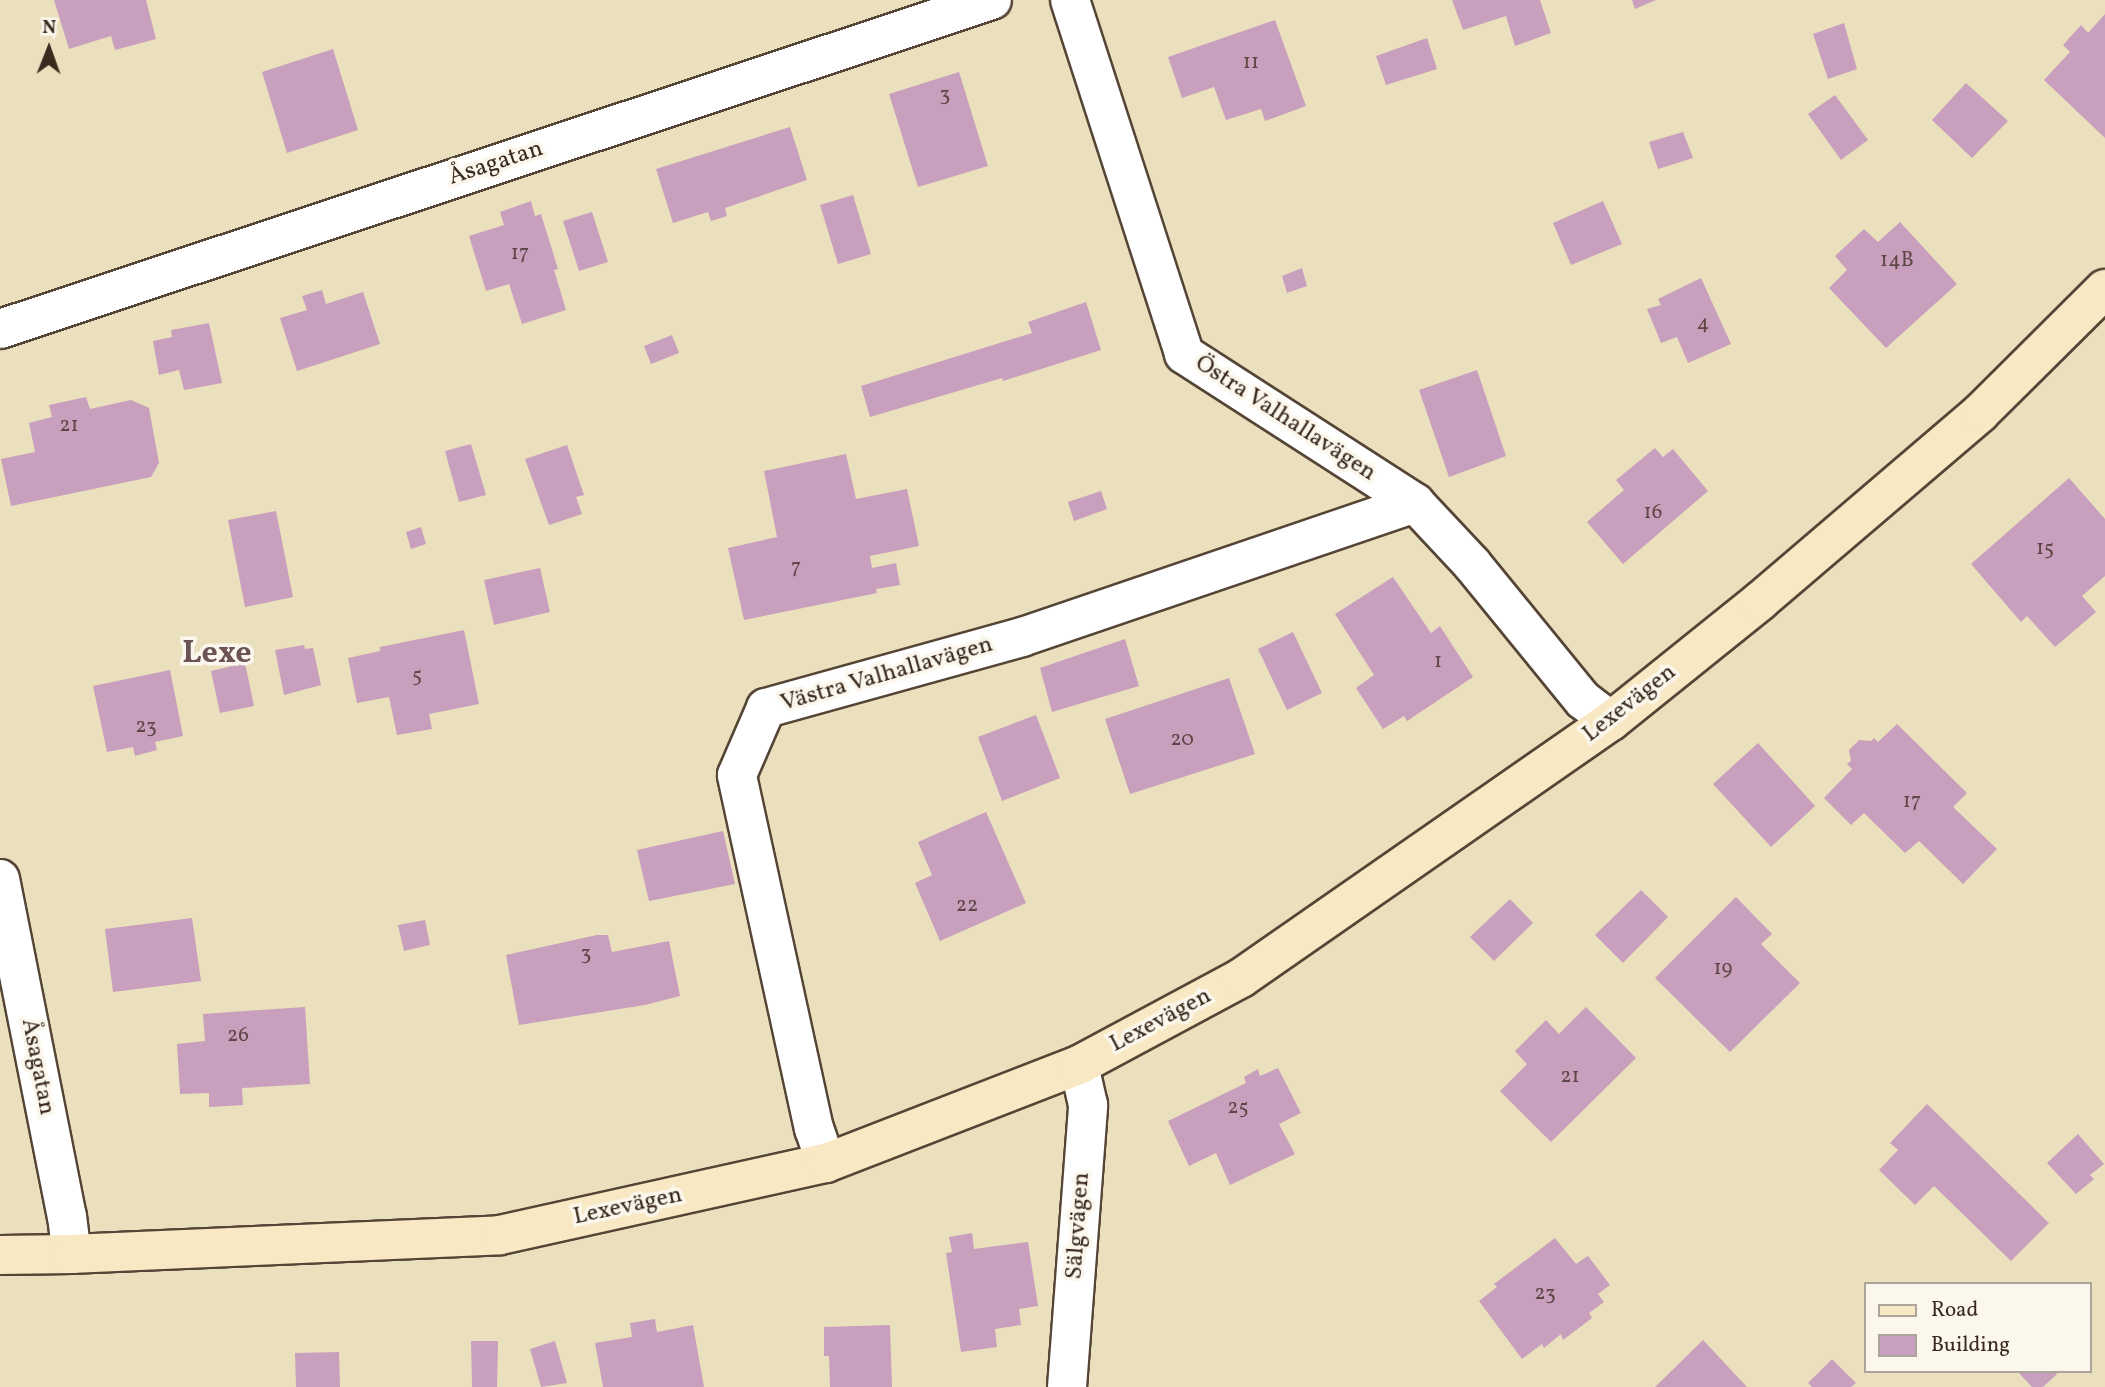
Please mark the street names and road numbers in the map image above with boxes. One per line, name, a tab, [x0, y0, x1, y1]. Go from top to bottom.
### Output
street label: Åsagatan	[445, 135, 547, 193]
street label: Östra Valhallavägen	[1189, 349, 1381, 489]
street label: Västra Valhallavägen	[777, 631, 997, 719]
street label: Lexevägen	[1578, 659, 1682, 749]
street label: Lexevägen	[1105, 982, 1217, 1060]
street label: Åsagatan	[14, 1016, 60, 1118]
street label: Sälgvägen	[1061, 1172, 1097, 1280]
street label: Lexevägen	[571, 1181, 685, 1233]

